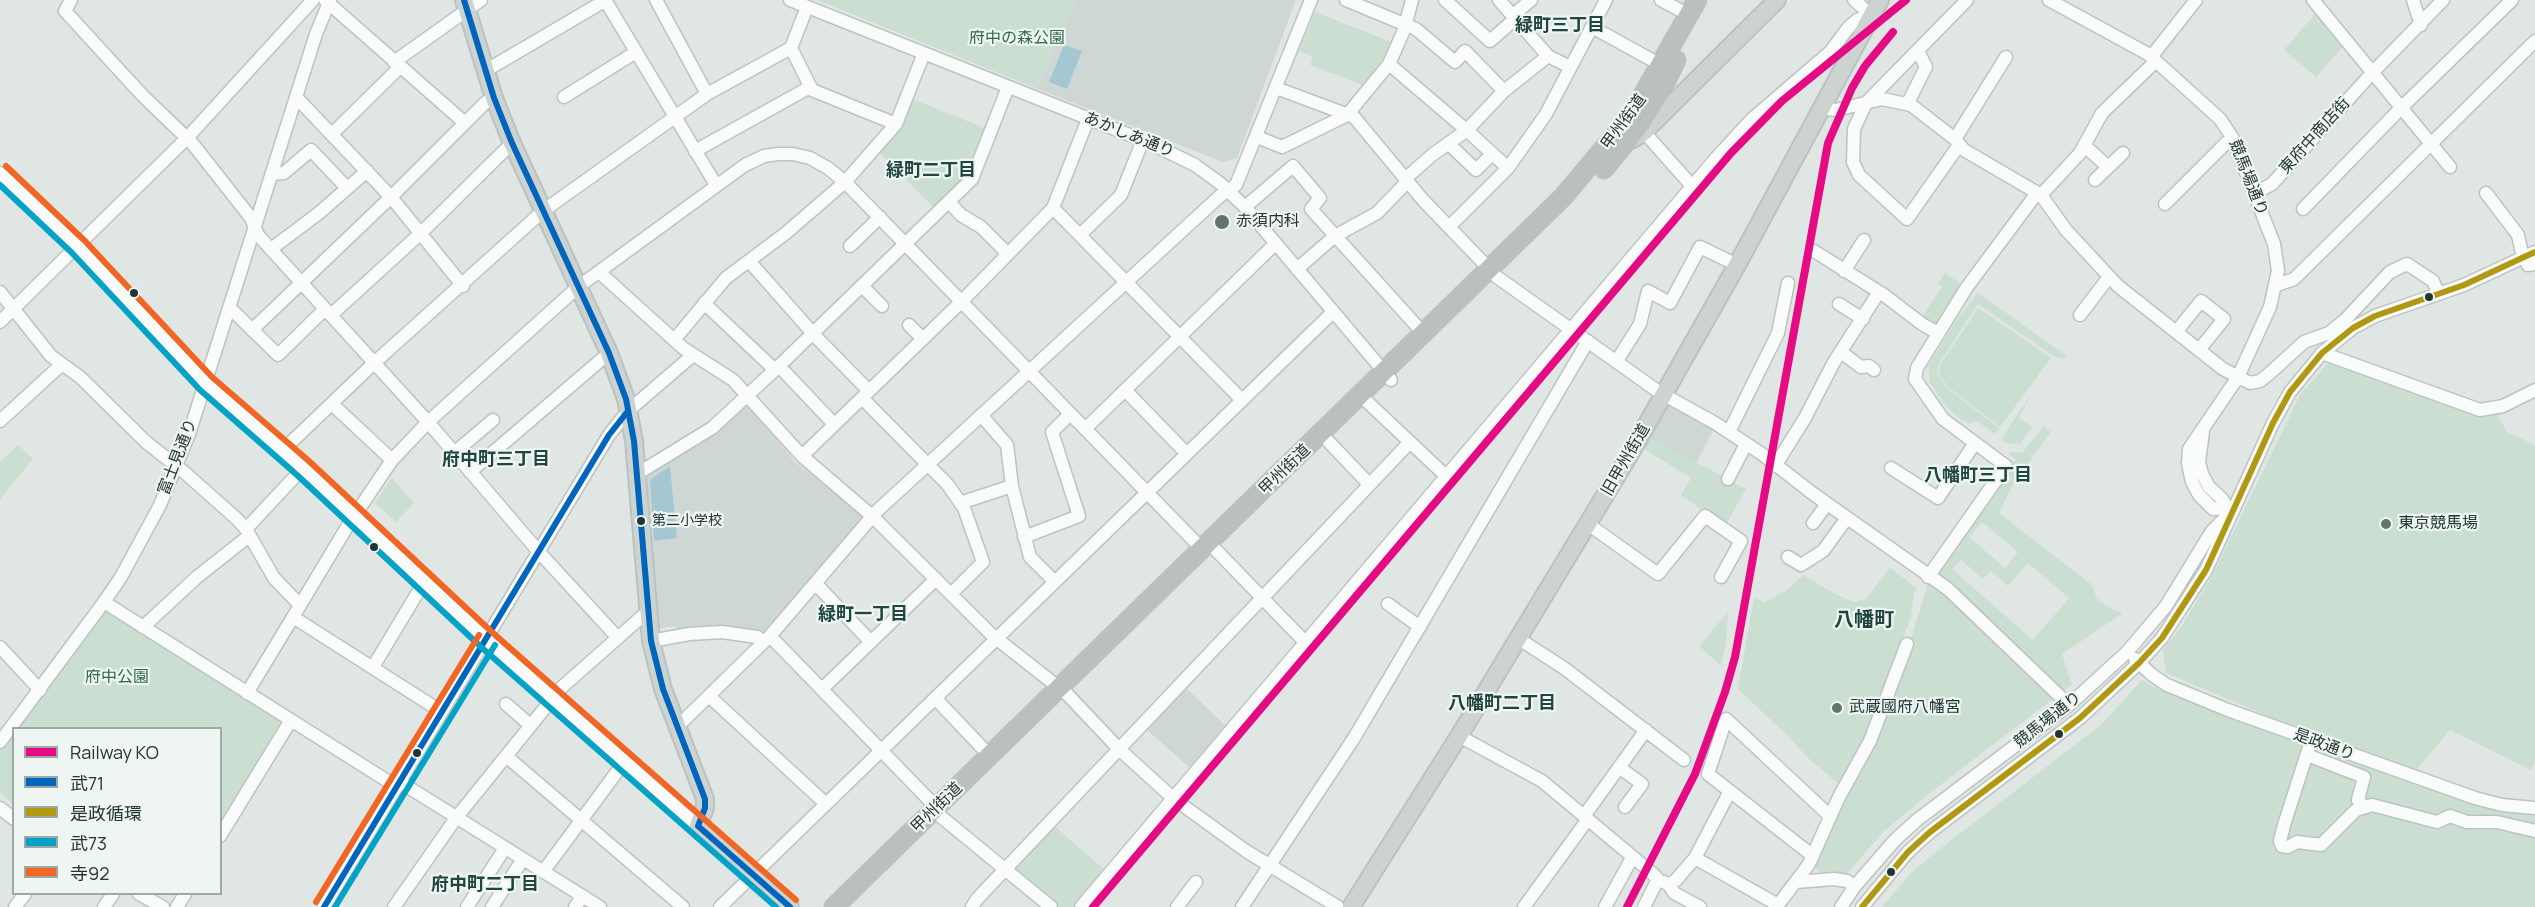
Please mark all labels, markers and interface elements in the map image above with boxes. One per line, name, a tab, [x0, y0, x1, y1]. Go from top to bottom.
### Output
district label: 緑町三丁目	[1515, 15, 1605, 37]
park label: 府中の森公園	[969, 29, 1065, 49]
street label: 甲州街道	[1597, 90, 1651, 154]
street label: 東府中商店街	[2276, 94, 2354, 178]
street label: あかしあ通り	[1081, 108, 1177, 162]
street label: 競馬場通り	[2225, 137, 2271, 219]
district label: 緑町二丁目	[886, 160, 976, 182]
place label: 赤須内科	[1236, 212, 1300, 232]
marker: 赤須内科	[1213, 213, 1231, 231]
unlabelled marker	[128, 287, 140, 299]
unlabelled marker	[2423, 291, 2435, 303]
street label: 富士見通り	[155, 416, 201, 498]
street label: 旧甲州街道	[1598, 421, 1654, 499]
street label: 甲州街道	[1255, 441, 1315, 499]
district label: 府中町三丁目	[442, 449, 550, 471]
district label: 八幡町三丁目	[1924, 465, 2032, 487]
place label: 第二小学校	[652, 513, 722, 529]
place label: 東京競馬場	[2398, 514, 2478, 534]
marker: 第二小学校	[635, 515, 647, 527]
marker: 東京競馬場	[2379, 517, 2393, 531]
unlabelled marker	[368, 541, 380, 553]
district label: 緑町一丁目	[818, 604, 908, 626]
district label: 八幡町	[1834, 608, 1894, 632]
park label: 府中公園	[85, 668, 149, 688]
street label: 競馬場通り	[2011, 688, 2085, 752]
district label: 八幡町二丁目	[1448, 693, 1556, 715]
place label: 武蔵國府八幡宮	[1849, 698, 1961, 718]
marker: 武蔵國府八幡宮	[1830, 701, 1844, 715]
street label: 是政通り	[2291, 725, 2357, 765]
legend	[12, 727, 222, 895]
unlabelled marker	[2053, 728, 2065, 740]
text: Railway KO	[70, 740, 159, 764]
unlabelled marker	[411, 747, 423, 759]
text: 武71	[70, 771, 104, 795]
street label: 甲州街道	[907, 779, 967, 837]
text: 是政循環	[70, 801, 142, 825]
text: 武73	[70, 831, 107, 855]
text: 寺92	[70, 861, 109, 885]
unlabelled marker	[1885, 866, 1897, 878]
district label: 府中町二丁目	[431, 874, 539, 896]

